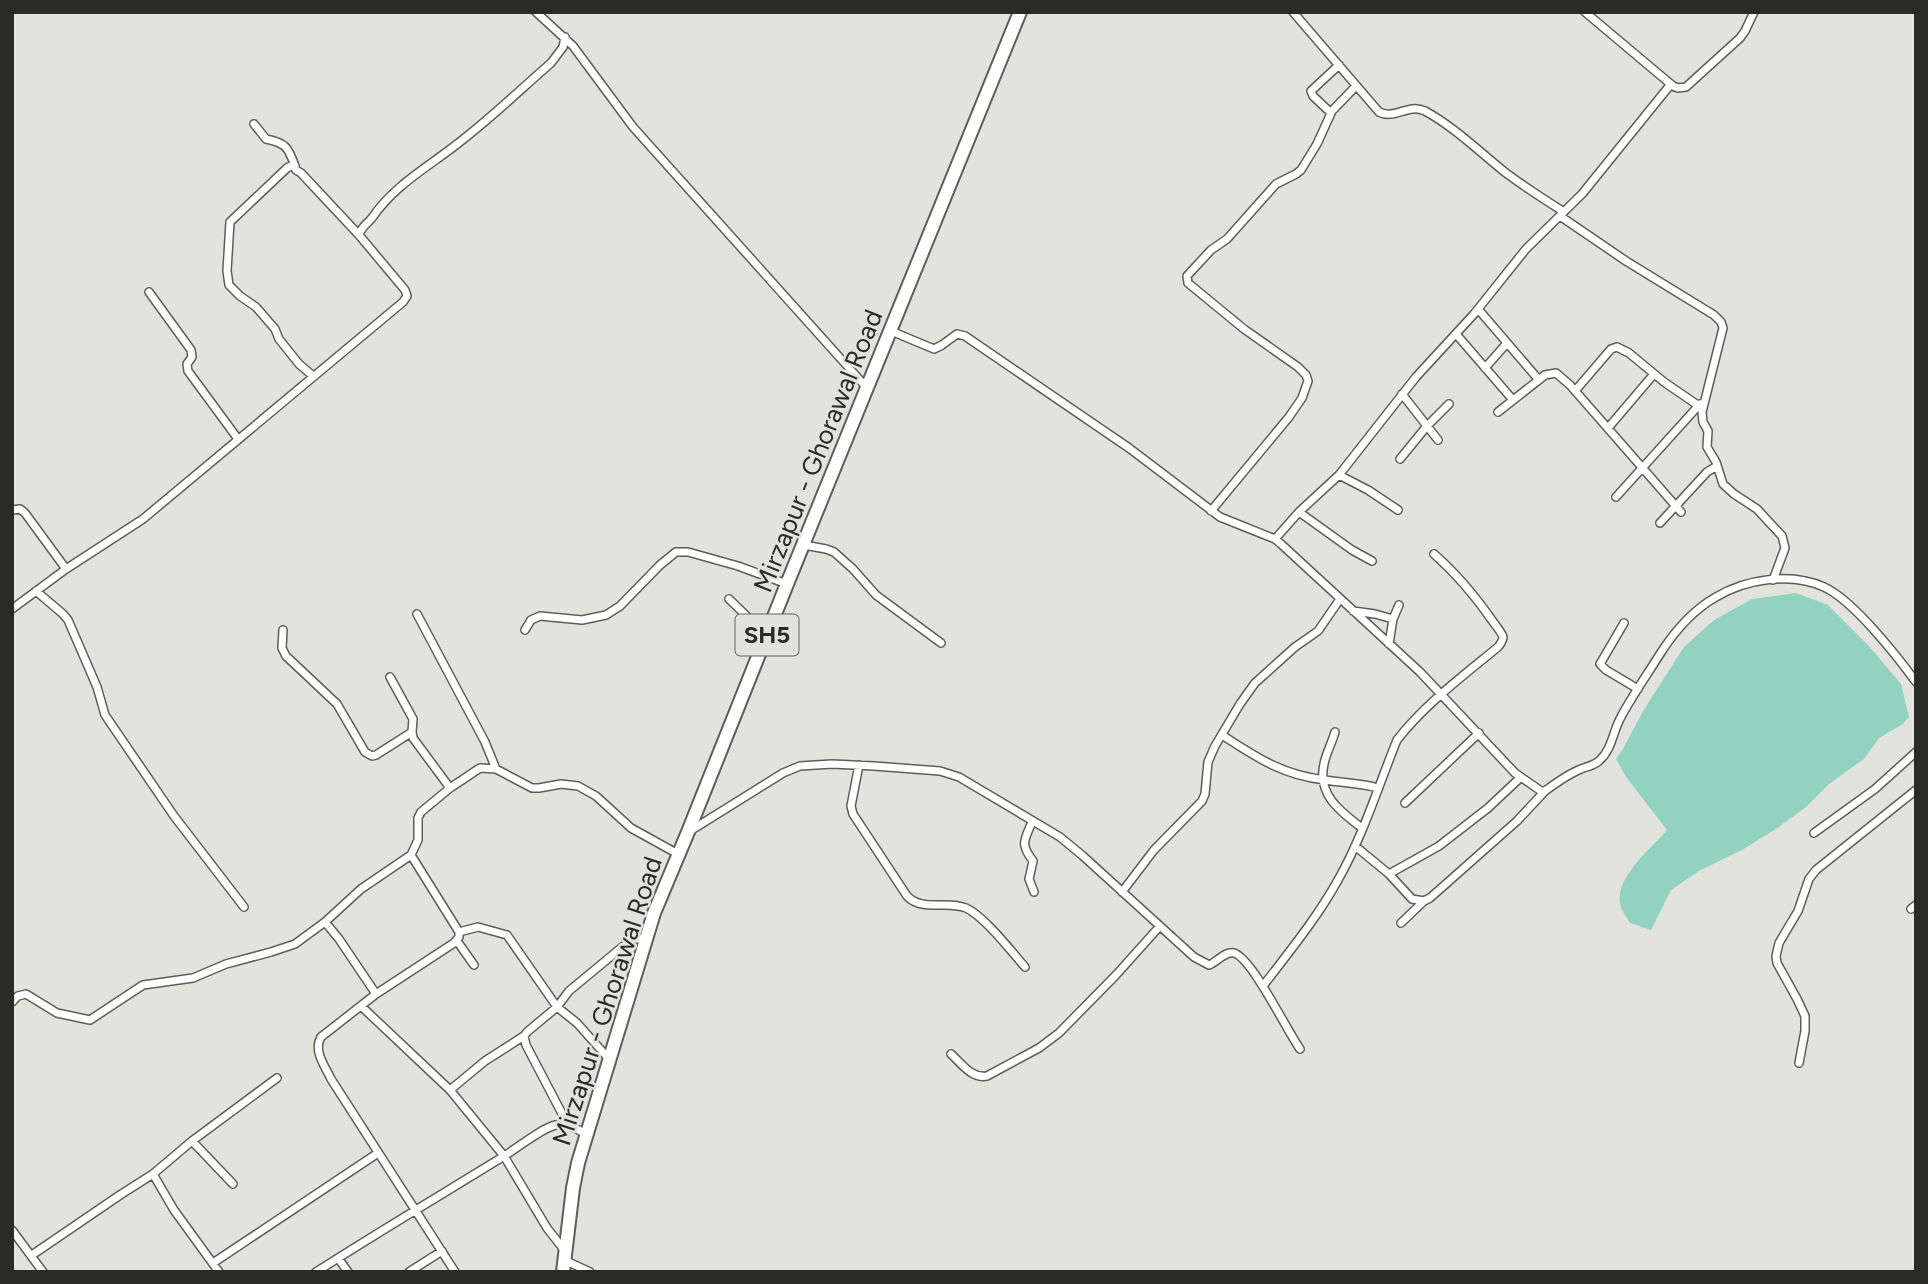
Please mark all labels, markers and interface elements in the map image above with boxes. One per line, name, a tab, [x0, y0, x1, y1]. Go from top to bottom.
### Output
street label: Mirzapur - Ghorawal Road	[747, 305, 889, 597]
road number: SH5	[736, 614, 798, 656]
street label: Mirzapur - Ghorawal Road	[545, 853, 669, 1149]

